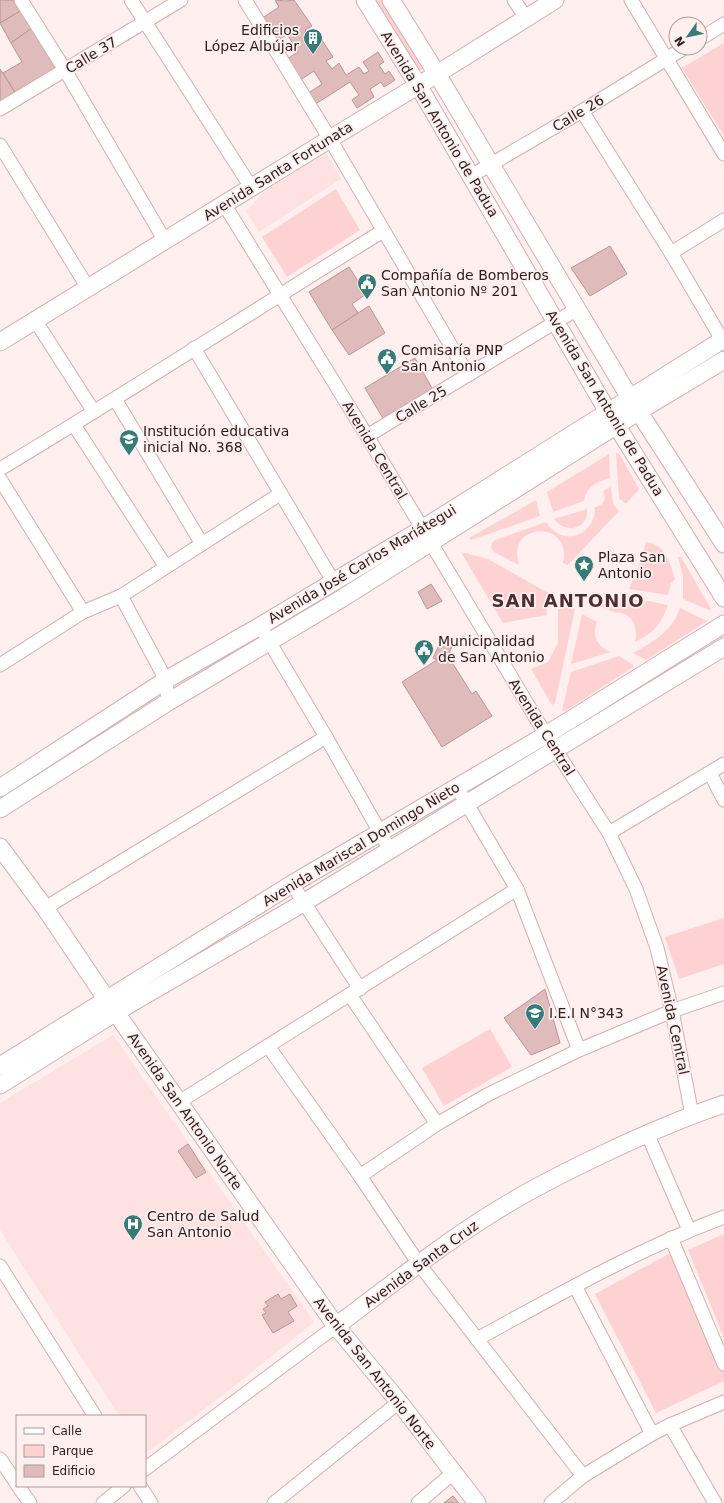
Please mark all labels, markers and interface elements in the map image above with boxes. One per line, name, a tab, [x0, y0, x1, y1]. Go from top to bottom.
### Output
north arrow	[668, 16, 708, 56]
place label: Edificios López Albújar	[204, 22, 299, 54]
building icon: Edificios López Albújar	[302, 27, 324, 55]
street label: Avenida San Antonio de Padua	[378, 28, 502, 220]
street label: Calle 37	[62, 33, 120, 77]
text: N	[672, 34, 688, 49]
street label: Calle 26	[549, 91, 607, 135]
street label: Avenida Santa Fortunata	[200, 118, 356, 224]
place label: Compañía de Bomberos San Antonio Nº 201	[381, 267, 549, 299]
public building icon: Compañía de Bomberos San Antonio Nº 201	[356, 272, 378, 300]
street label: Avenida San Antonio de Padua	[543, 307, 667, 499]
place label: Comisaría PNP San Antonio	[401, 342, 503, 374]
public building icon: Comisaría PNP San Antonio	[376, 347, 398, 375]
street label: Calle 25	[392, 382, 450, 426]
street label: Avenida Central	[339, 398, 411, 502]
place label: Institución educativa inicial No. 368	[143, 423, 289, 455]
school or university icon: Institución educativa inicial No. 368	[118, 428, 140, 456]
street label: Avenida José Carlos Mariátegui	[265, 501, 459, 627]
place label: Plaza San Antonio	[598, 549, 666, 581]
place icon: Plaza San Antonio	[573, 554, 595, 582]
district label: SAN ANTONIO	[492, 590, 644, 611]
place label: Municipalidad de San Antonio	[438, 633, 545, 665]
public building icon: Municipalidad de San Antonio	[413, 638, 435, 666]
street label: Avenida Central	[506, 676, 578, 778]
street label: Avenida Mariscal Domingo Nieto	[259, 779, 463, 909]
street label: Avenida Central	[654, 964, 692, 1076]
school or university icon: I.E.I N°343	[524, 1002, 546, 1030]
place label: I.E.I N°343	[549, 1005, 624, 1021]
street label: Avenida San Antonio Norte	[124, 1029, 246, 1193]
place label: Centro de Salud San Antonio	[147, 1208, 259, 1240]
hospital icon: Centro de Salud San Antonio	[122, 1213, 144, 1241]
street label: Avenida Santa Cruz	[361, 1217, 481, 1311]
street label: Avenida San Antonio Norte	[311, 1294, 439, 1452]
legend	[16, 1415, 146, 1487]
text: Calle	[52, 1424, 82, 1438]
text: Parque	[52, 1444, 93, 1458]
text: Edificio	[52, 1464, 95, 1478]

